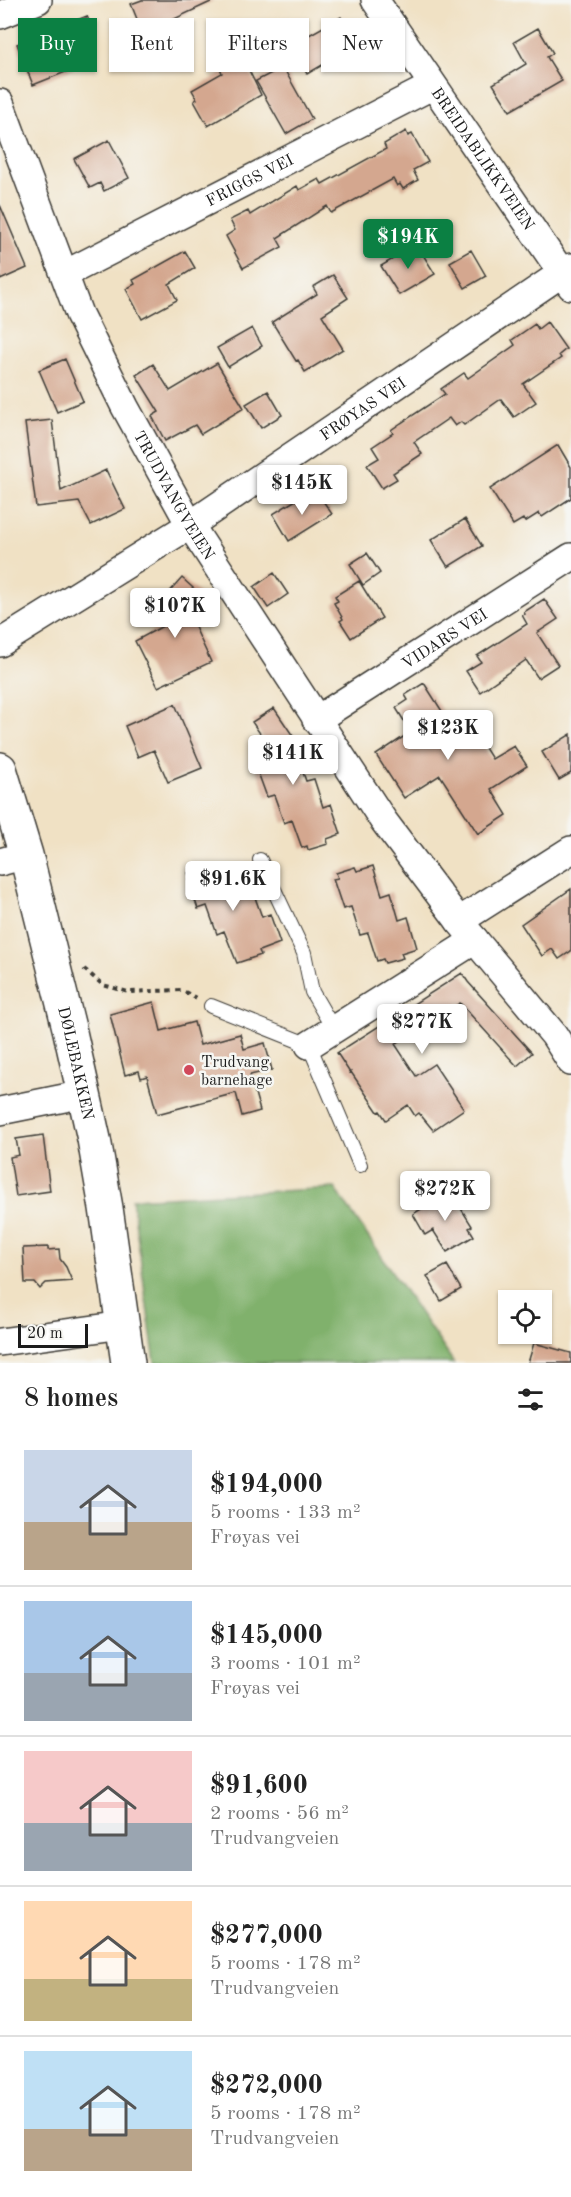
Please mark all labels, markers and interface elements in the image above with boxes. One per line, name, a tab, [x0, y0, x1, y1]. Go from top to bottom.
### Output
chip: Buy	[18, 18, 97, 72]
chip: Rent	[109, 18, 194, 72]
chip: Filters	[206, 18, 309, 72]
chip: New	[321, 18, 405, 72]
street label: BREIDABLIKKVEIEN	[428, 85, 536, 234]
street label: FRIGGS VEI	[204, 152, 296, 210]
pin: $194K	[366, 219, 450, 270]
text: $194K	[377, 228, 439, 248]
street label: FRØYAS VEI	[318, 375, 409, 444]
street label: TRUDVANGVEIEN	[130, 429, 216, 563]
pin: $145K	[260, 465, 344, 516]
text: $145K	[271, 474, 333, 494]
pin: $107K	[133, 588, 217, 639]
text: $107K	[144, 597, 206, 617]
street label: VIDARS VEI	[400, 607, 491, 673]
pin: $123K	[406, 710, 490, 761]
text: $123K	[417, 719, 479, 739]
pin: $141K	[251, 735, 335, 786]
text: $141K	[262, 744, 324, 764]
pin: $91.6K	[184, 861, 282, 912]
text: $91.6K	[199, 870, 267, 890]
pin: $277K	[380, 1004, 464, 1055]
street label: DØLEBAKKEN	[54, 1005, 95, 1122]
text: $277K	[391, 1013, 453, 1033]
place label: Trudvang barnehage	[201, 1055, 272, 1089]
marker: Trudvang barnehage	[182, 1063, 196, 1077]
pin: $272K	[403, 1171, 487, 1222]
text: $272K	[414, 1180, 476, 1200]
map controls	[498, 1290, 552, 1344]
button: locate	[498, 1290, 552, 1344]
scale bar	[18, 1321, 88, 1348]
text: 20 m	[27, 1326, 63, 1342]
icon: filters	[514, 1383, 547, 1416]
text: 8 homes	[24, 1386, 118, 1412]
text: $194,000	[210, 1472, 323, 1498]
icon: home	[72, 1474, 144, 1546]
text: 5 rooms · 133 m²	[210, 1503, 360, 1523]
text: Frøyas vei	[210, 1528, 300, 1548]
text: $145,000	[210, 1623, 323, 1649]
icon: home	[72, 1625, 144, 1697]
text: 3 rooms · 101 m²	[210, 1654, 360, 1674]
text: Frøyas vei	[210, 1679, 300, 1699]
text: $91,600	[210, 1773, 308, 1799]
icon: home	[72, 1775, 144, 1847]
text: 2 rooms · 56 m²	[210, 1804, 349, 1824]
text: Trudvangveien	[210, 1829, 339, 1849]
text: $277,000	[210, 1923, 323, 1949]
icon: home	[72, 1925, 144, 1997]
text: 5 rooms · 178 m²	[210, 1954, 360, 1974]
text: Trudvangveien	[210, 1979, 339, 1999]
text: $272,000	[210, 2073, 323, 2099]
icon: home	[72, 2075, 144, 2147]
text: 5 rooms · 178 m²	[210, 2104, 360, 2124]
text: Trudvangveien	[210, 2129, 339, 2149]

